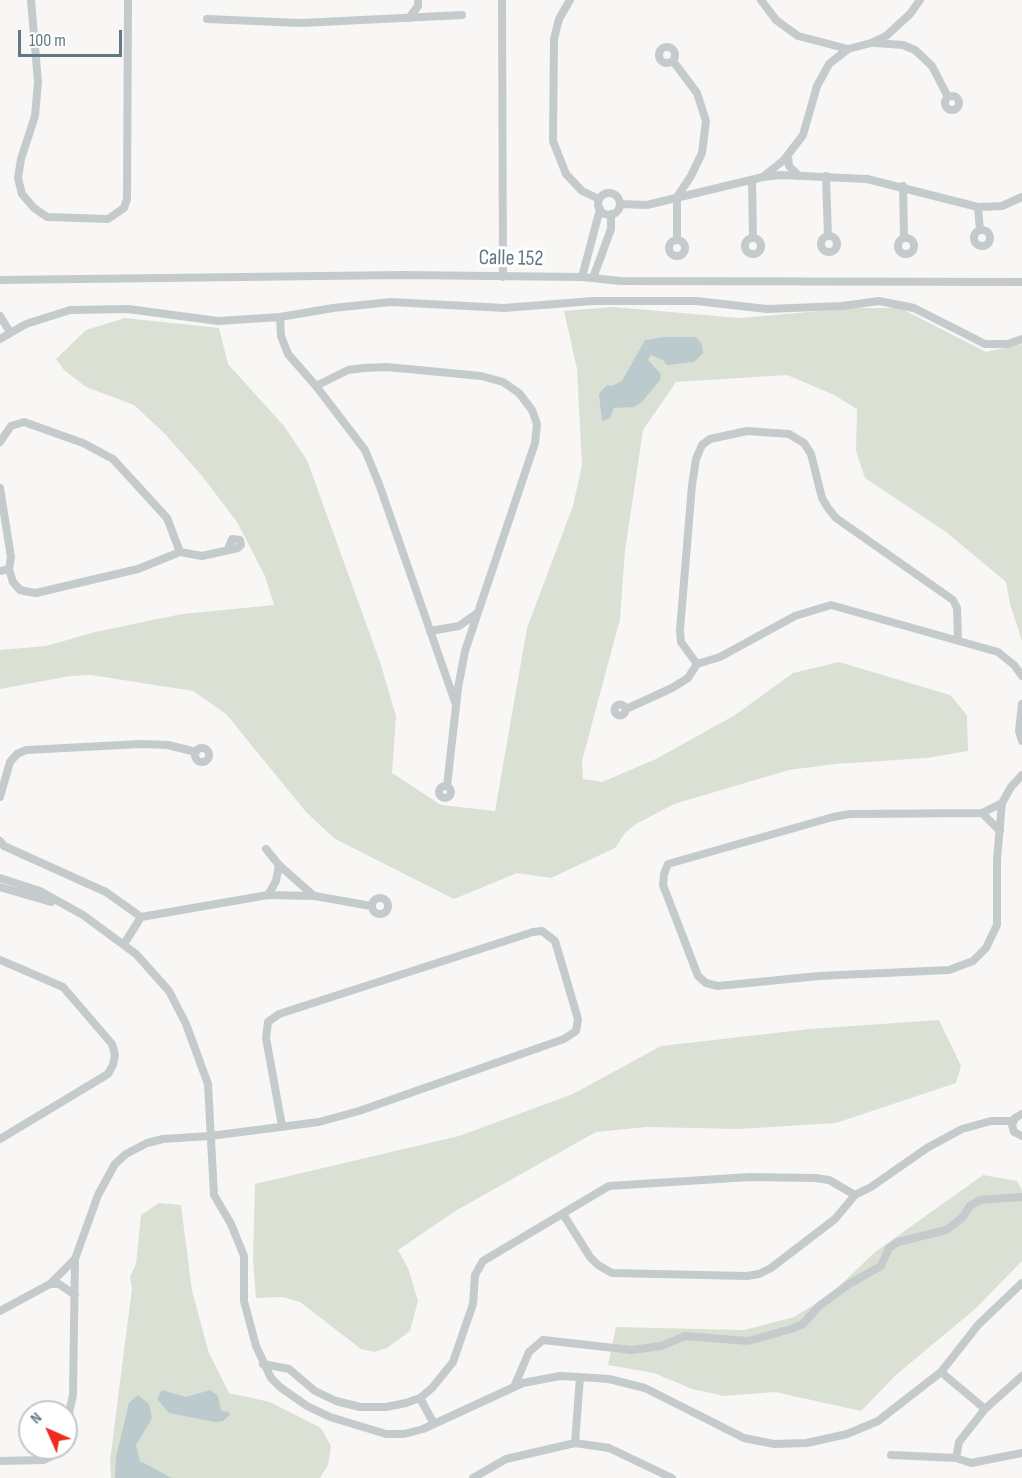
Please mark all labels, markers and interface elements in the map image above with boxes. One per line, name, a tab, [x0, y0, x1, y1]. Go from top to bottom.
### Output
scale bar	[21, 18, 124, 56]
text: 100 m	[29, 30, 66, 51]
street label: Calle 152	[478, 245, 544, 273]
north arrow	[18, 1400, 78, 1460]
text: N	[27, 1409, 46, 1428]

